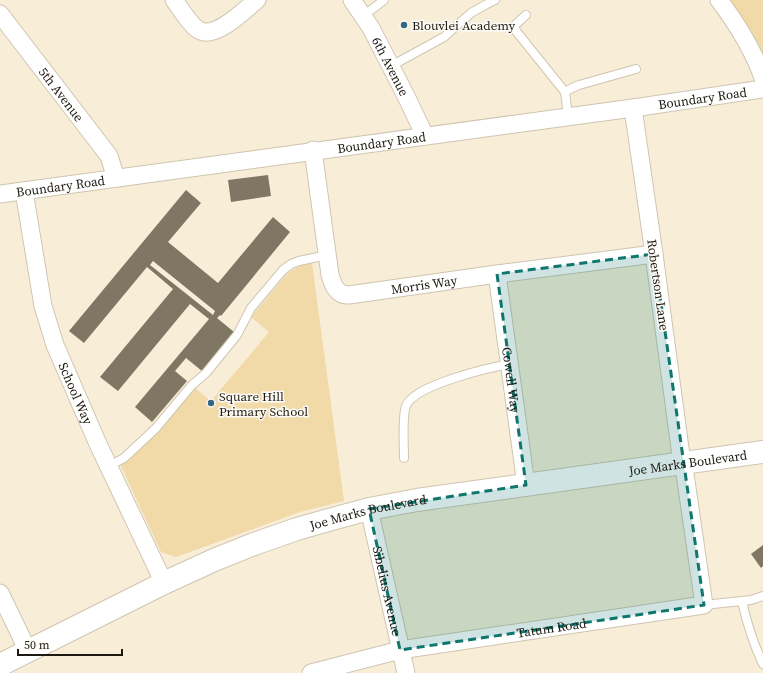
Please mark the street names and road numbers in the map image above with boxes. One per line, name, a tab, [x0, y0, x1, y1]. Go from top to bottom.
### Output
street label: 6th Avenue	[368, 34, 413, 99]
street label: 5th Avenue	[35, 63, 88, 125]
street label: Boundary Road	[657, 83, 748, 113]
street label: Boundary Road	[336, 128, 428, 157]
street label: Boundary Road	[15, 171, 106, 200]
street label: Robertson Lane	[643, 238, 673, 332]
street label: Morris Way	[390, 271, 458, 297]
street label: Cowell Way	[499, 346, 525, 415]
street label: School Way	[55, 360, 97, 427]
street label: Joe Marks Boulevard	[627, 446, 749, 479]
street label: Joe Marks Boulevard	[307, 490, 428, 534]
street label: Sibelius Avenue	[369, 545, 406, 638]
street label: Tatum Road	[516, 614, 588, 641]

